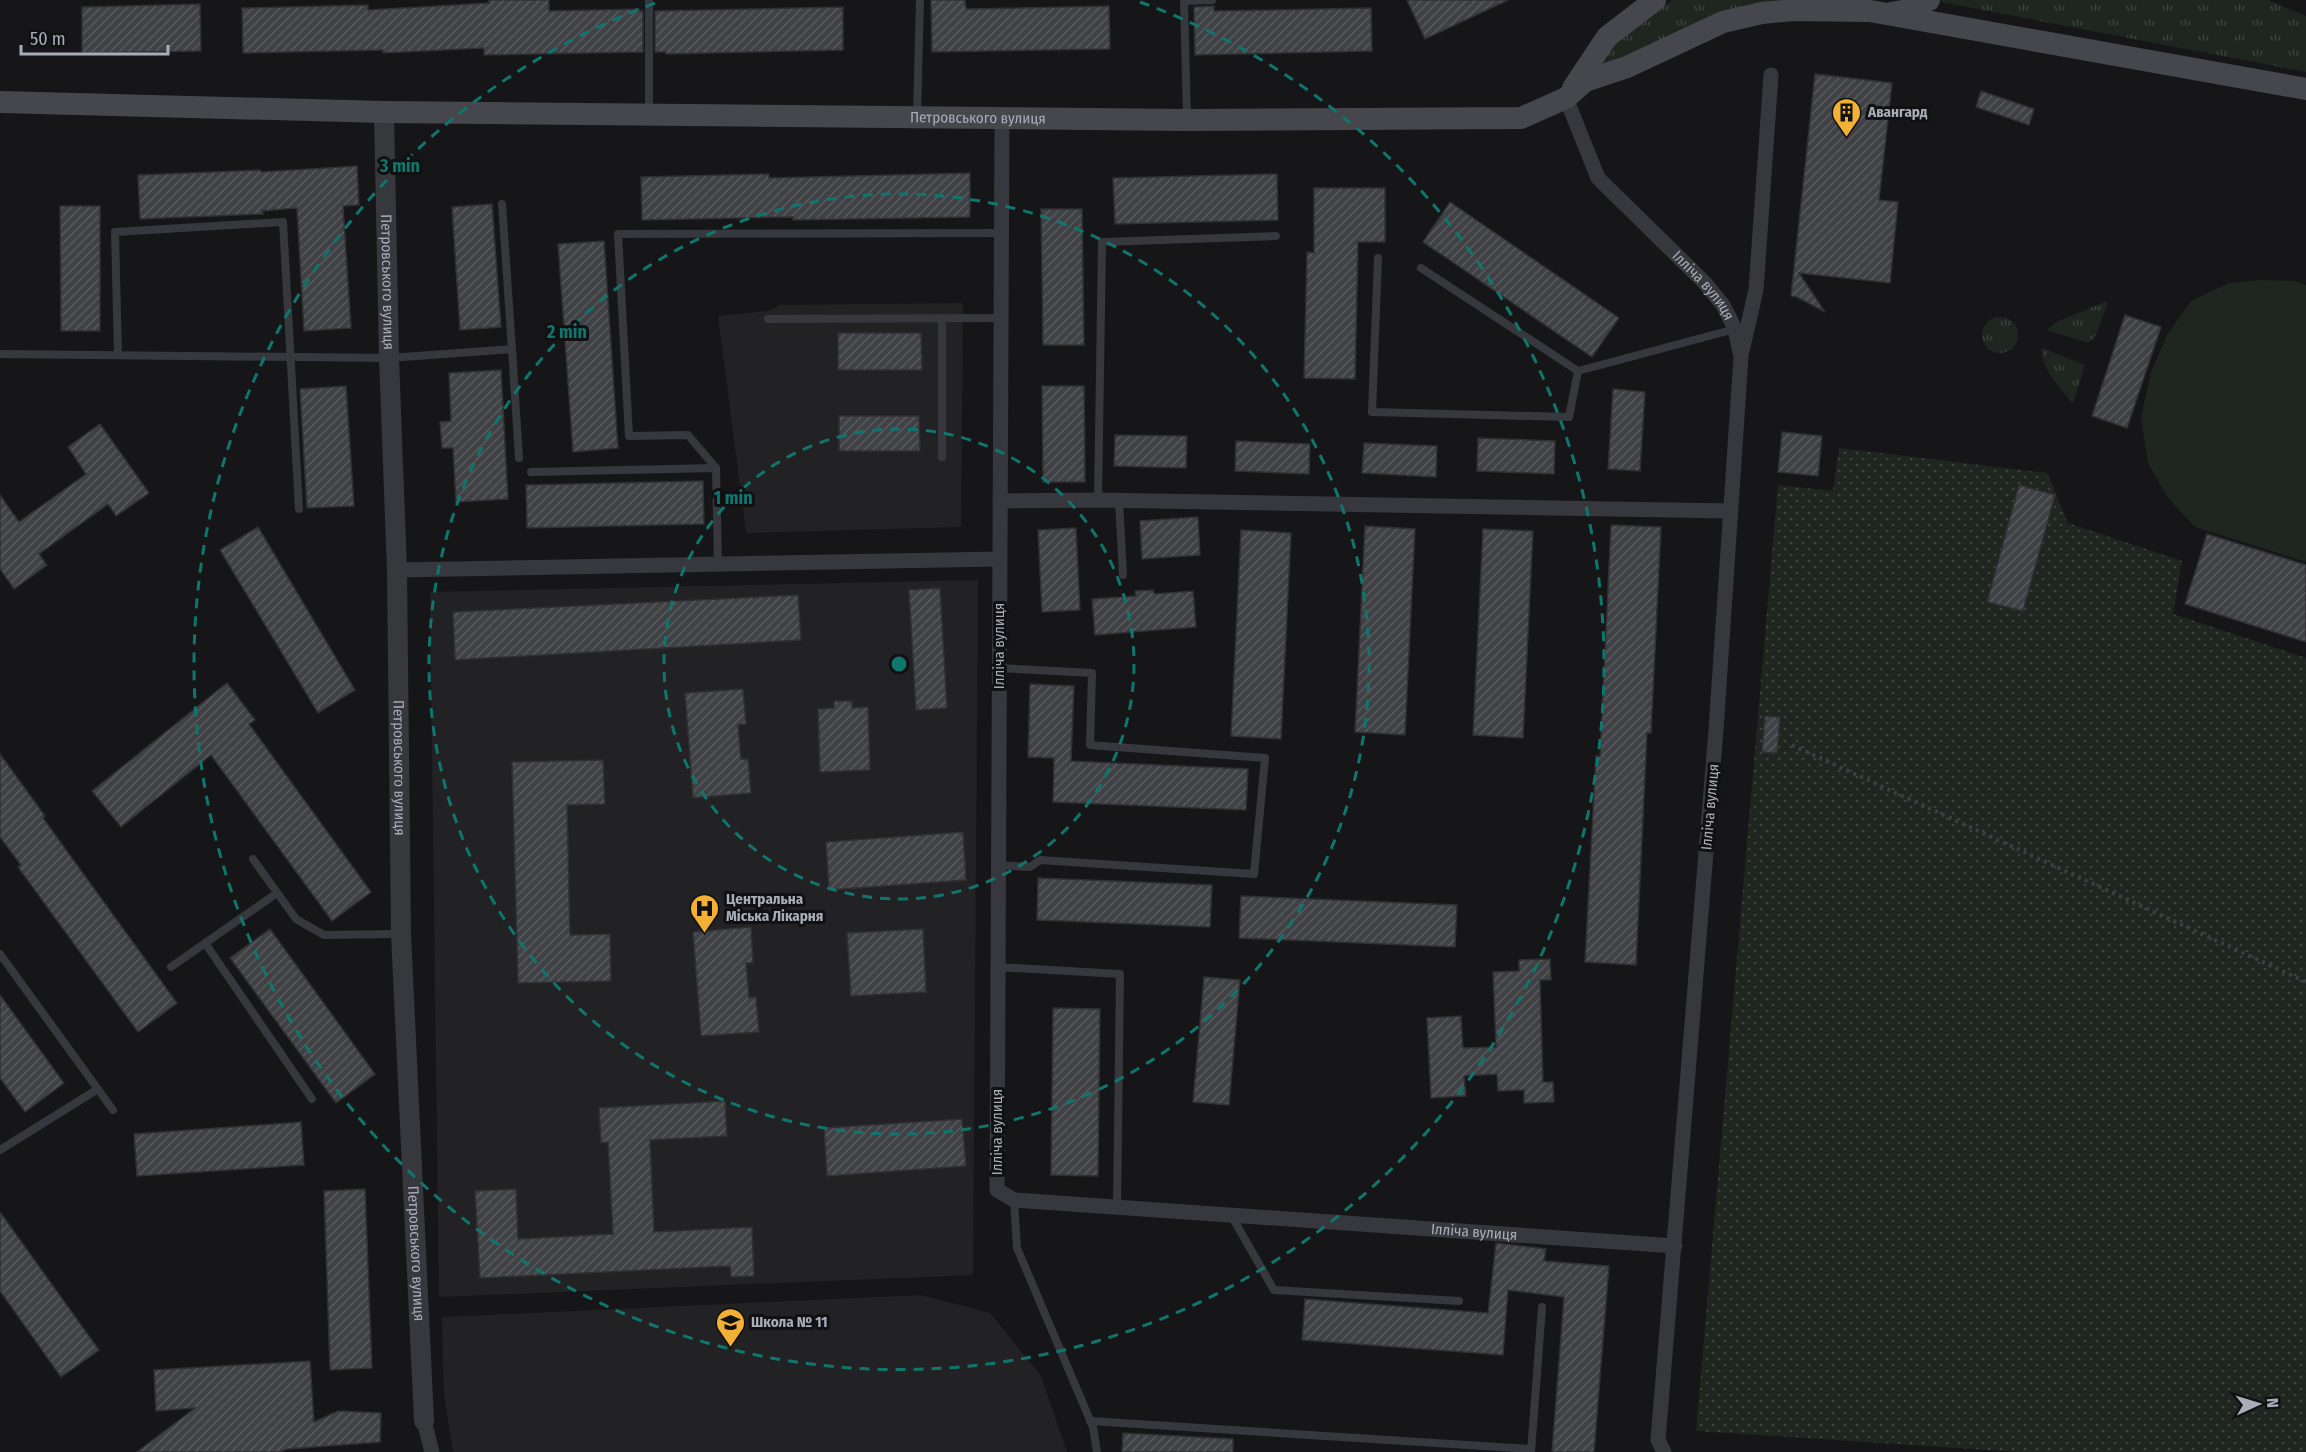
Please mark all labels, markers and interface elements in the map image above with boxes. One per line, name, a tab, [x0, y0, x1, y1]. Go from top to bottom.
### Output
scale bar	[21, 18, 168, 56]
text: 50 m	[30, 28, 66, 50]
building icon: Авангард	[1831, 96, 1863, 138]
place label: Авангард	[1867, 103, 1928, 121]
street label: Петровського вулиця	[910, 108, 1046, 128]
text: 3 min	[379, 155, 420, 177]
street label: Петровського вулиця	[377, 214, 398, 350]
street label: Ілліча вулиця	[1668, 247, 1738, 323]
text: 2 min	[546, 321, 587, 343]
text: 1 min	[713, 487, 753, 509]
street label: Ілліча вулиця	[990, 603, 1008, 689]
centre of rings	[889, 654, 909, 674]
street label: Петровського вулиця	[389, 700, 409, 836]
street label: Ілліча вулиця	[1697, 763, 1723, 851]
place label: Центральна Міська Лікарня	[726, 890, 823, 925]
hospital icon: Центральна Міська Лікарня	[689, 892, 721, 934]
street label: Ілліча вулиця	[988, 1089, 1006, 1175]
street label: Петровського вулиця	[404, 1185, 428, 1322]
street label: Ілліча вулиця	[1430, 1220, 1518, 1244]
school or university icon: Школа № 11	[714, 1306, 746, 1348]
place label: Школа № 11	[751, 1313, 828, 1331]
north arrow	[2228, 1374, 2288, 1434]
text: N	[2263, 1398, 2282, 1408]

